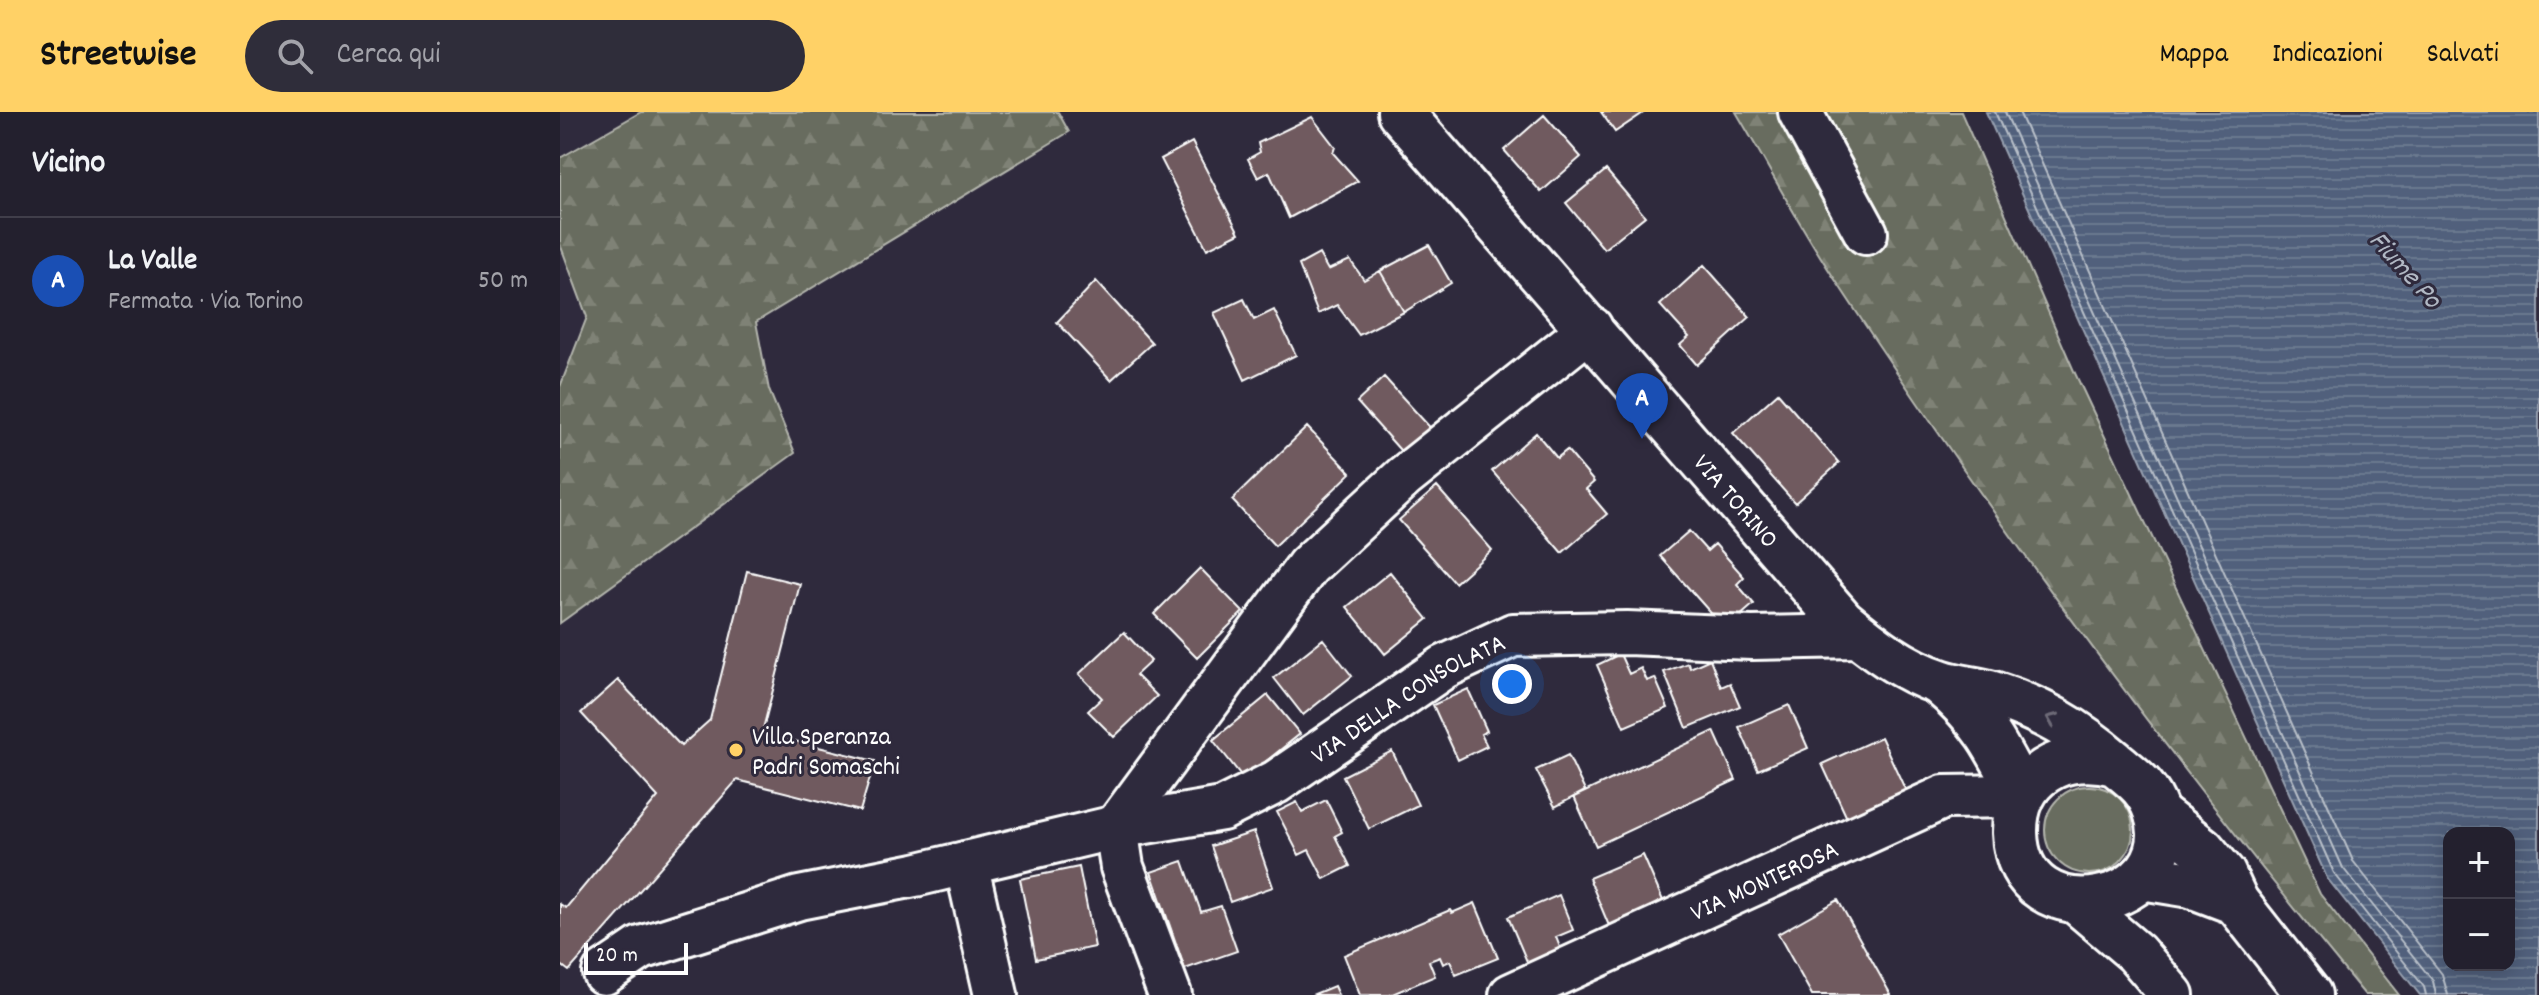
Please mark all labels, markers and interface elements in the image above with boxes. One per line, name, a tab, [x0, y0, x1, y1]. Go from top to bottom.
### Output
search box	[245, 20, 805, 92]
text: Streetwise	[40, 29, 197, 84]
icon: search	[273, 34, 317, 78]
text: Cerca qui	[337, 35, 440, 78]
text: Mappa	[2160, 36, 2228, 76]
text: Indicazioni	[2272, 36, 2383, 76]
text: Salvati	[2427, 36, 2499, 76]
text: Vicino	[32, 140, 105, 189]
water label: Fiume Po	[2357, 223, 2450, 320]
text: La Valle	[108, 241, 197, 284]
text: A	[51, 263, 65, 300]
text: 50 m	[478, 263, 528, 300]
text: Fermata · Via Torino	[108, 284, 303, 321]
pin: A	[1616, 373, 1668, 439]
street label: VIA TORINO	[1683, 447, 1786, 558]
street label: VIA DELLA CONSOLATA	[1305, 626, 1512, 775]
your location	[1492, 664, 1532, 704]
one-way arrow	[2046, 712, 2060, 729]
place label: Villa Speranza Padri Somaschi	[752, 720, 900, 787]
marker: Villa Speranza Padri Somaschi	[727, 741, 745, 759]
map controls	[2443, 827, 2515, 971]
button: +	[2443, 827, 2515, 899]
street label: VIA MONTEROSA	[1685, 833, 1845, 933]
button: −	[2443, 899, 2515, 971]
scale bar	[584, 939, 688, 975]
text: 20 m	[596, 941, 638, 972]

